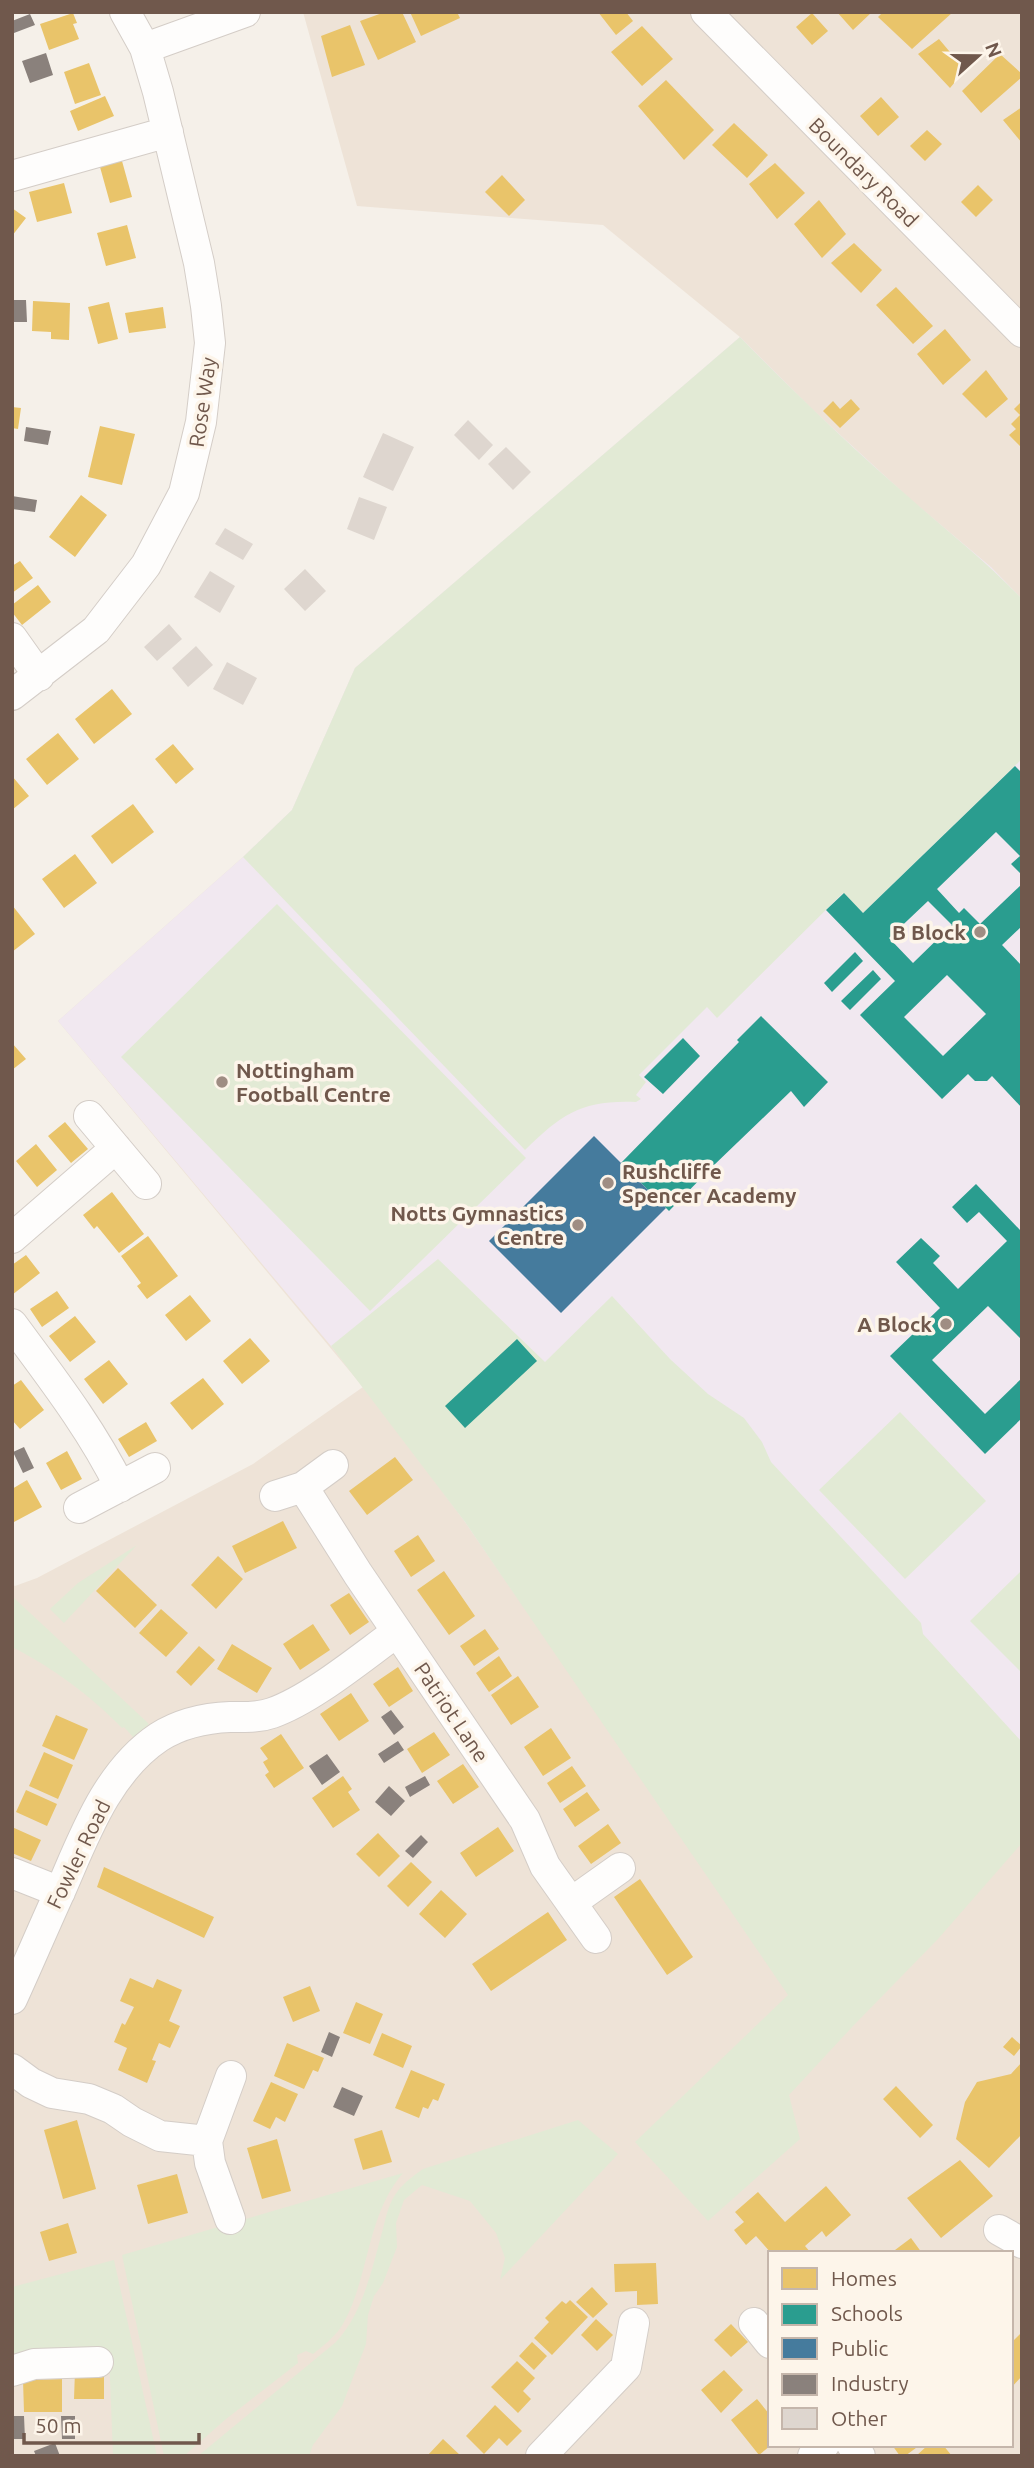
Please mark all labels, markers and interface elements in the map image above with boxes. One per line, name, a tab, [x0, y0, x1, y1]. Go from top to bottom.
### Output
north arrow	[943, 21, 1013, 91]
text: N	[981, 39, 1007, 60]
street label: Boundary Road	[804, 112, 924, 232]
street label: Rose Way	[184, 355, 220, 449]
place label: B Block	[892, 920, 966, 944]
marker: B Block	[972, 924, 988, 940]
place label: Nottingham Football Centre	[236, 1058, 391, 1106]
marker: Nottingham Football Centre	[214, 1074, 230, 1090]
place label: Rushcliffe Spencer Academy	[622, 1159, 796, 1207]
marker: Rushcliffe Spencer Academy	[600, 1175, 616, 1191]
place label: Notts Gymnastics Centre	[390, 1201, 564, 1249]
marker: Notts Gymnastics Centre	[570, 1217, 586, 1233]
place label: A Block	[857, 1312, 932, 1336]
marker: A Block	[938, 1316, 954, 1332]
street label: Patriot Lane	[410, 1658, 494, 1766]
street label: Fowler Road	[41, 1796, 115, 1912]
legend	[768, 2251, 1013, 2447]
text: Homes	[831, 2266, 897, 2290]
text: Schools	[831, 2301, 903, 2325]
text: Public	[831, 2336, 888, 2360]
text: Industry	[831, 2371, 909, 2395]
scale bar	[24, 2402, 200, 2446]
text: Other	[831, 2406, 887, 2430]
text: 50 m	[35, 2413, 82, 2437]

